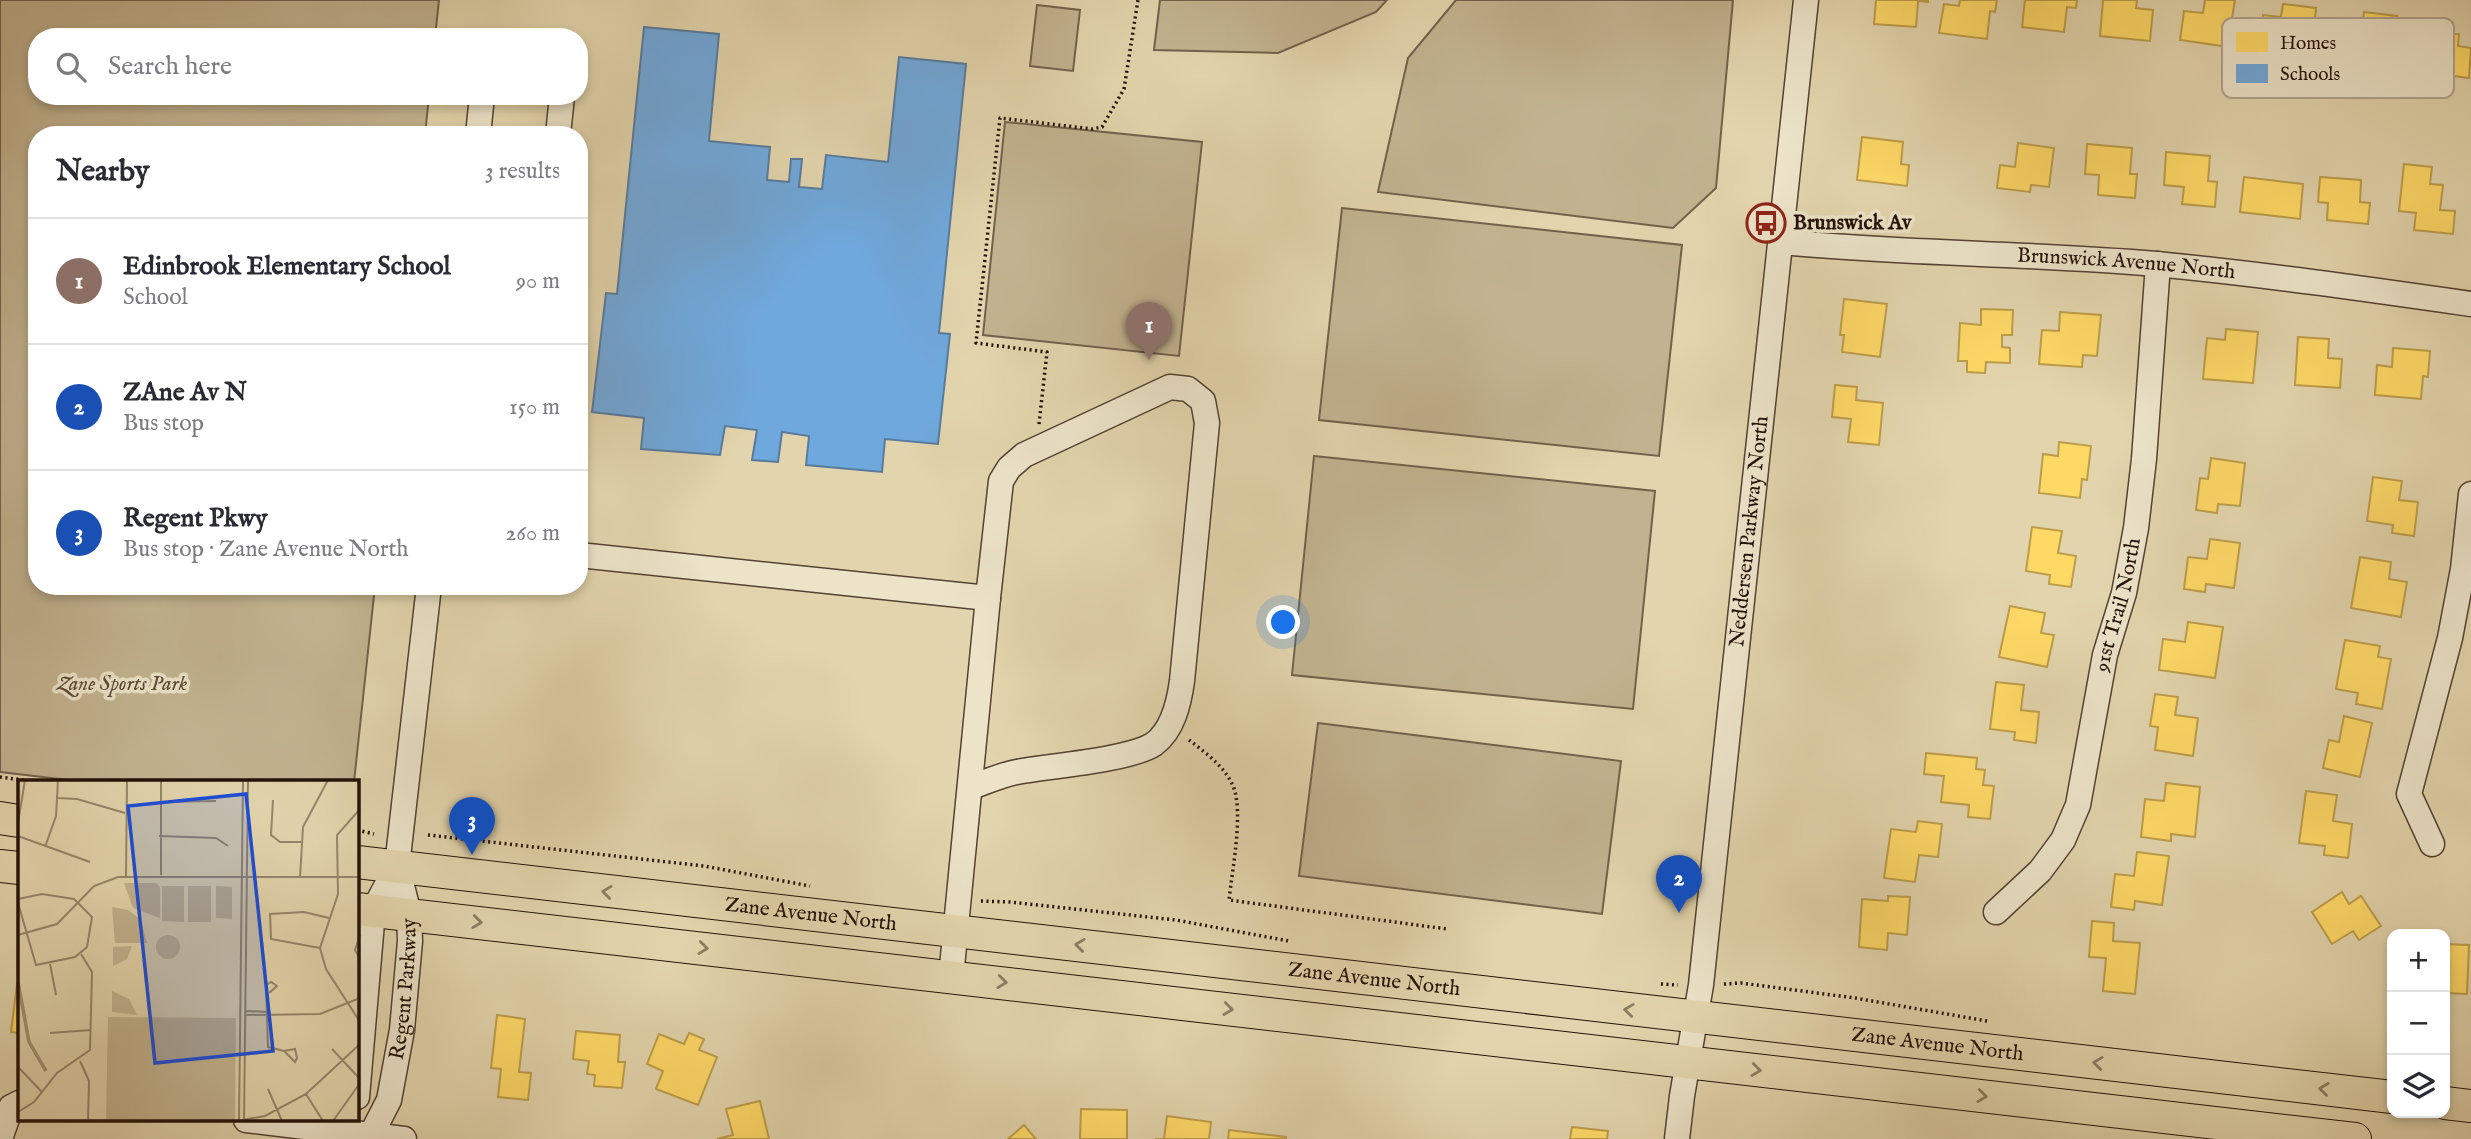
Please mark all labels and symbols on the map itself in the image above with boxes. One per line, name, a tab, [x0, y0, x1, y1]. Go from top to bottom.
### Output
legend	[2222, 18, 2454, 98]
text: Homes	[2280, 32, 2336, 56]
text: Schools	[2280, 63, 2340, 87]
bus stop icon: Brunswick Av	[1745, 202, 1787, 244]
place label: Brunswick Av	[1793, 210, 1912, 237]
street label: Brunswick Avenue North	[2016, 242, 2237, 286]
pin: 1	[1126, 302, 1172, 360]
street label: Neddersen Parkway North	[1724, 415, 1775, 648]
street label: 91st Trail North	[2089, 536, 2147, 675]
your location	[1266, 605, 1300, 639]
park label: Zane Sports Park	[55, 671, 188, 698]
inset map	[18, 780, 359, 1122]
pin: 3	[449, 797, 495, 855]
pin: 2	[1656, 855, 1702, 913]
one-way arrow	[601, 884, 613, 899]
street label: Zane Avenue North	[723, 891, 898, 938]
one-way arrow	[471, 914, 482, 929]
street label: Regent Parkway	[383, 917, 424, 1062]
one-way arrow	[1074, 938, 1086, 953]
one-way arrow	[697, 940, 708, 955]
street label: Zane Avenue North	[1287, 956, 1462, 1003]
one-way arrow	[996, 975, 1007, 990]
one-way arrow	[1222, 1001, 1233, 1016]
one-way arrow	[1623, 1003, 1635, 1018]
street label: Zane Avenue North	[1850, 1021, 2025, 1068]
one-way arrow	[2093, 1056, 2104, 1071]
one-way arrow	[1750, 1062, 1761, 1077]
one-way arrow	[2319, 1082, 2330, 1097]
one-way arrow	[1977, 1088, 1988, 1103]

